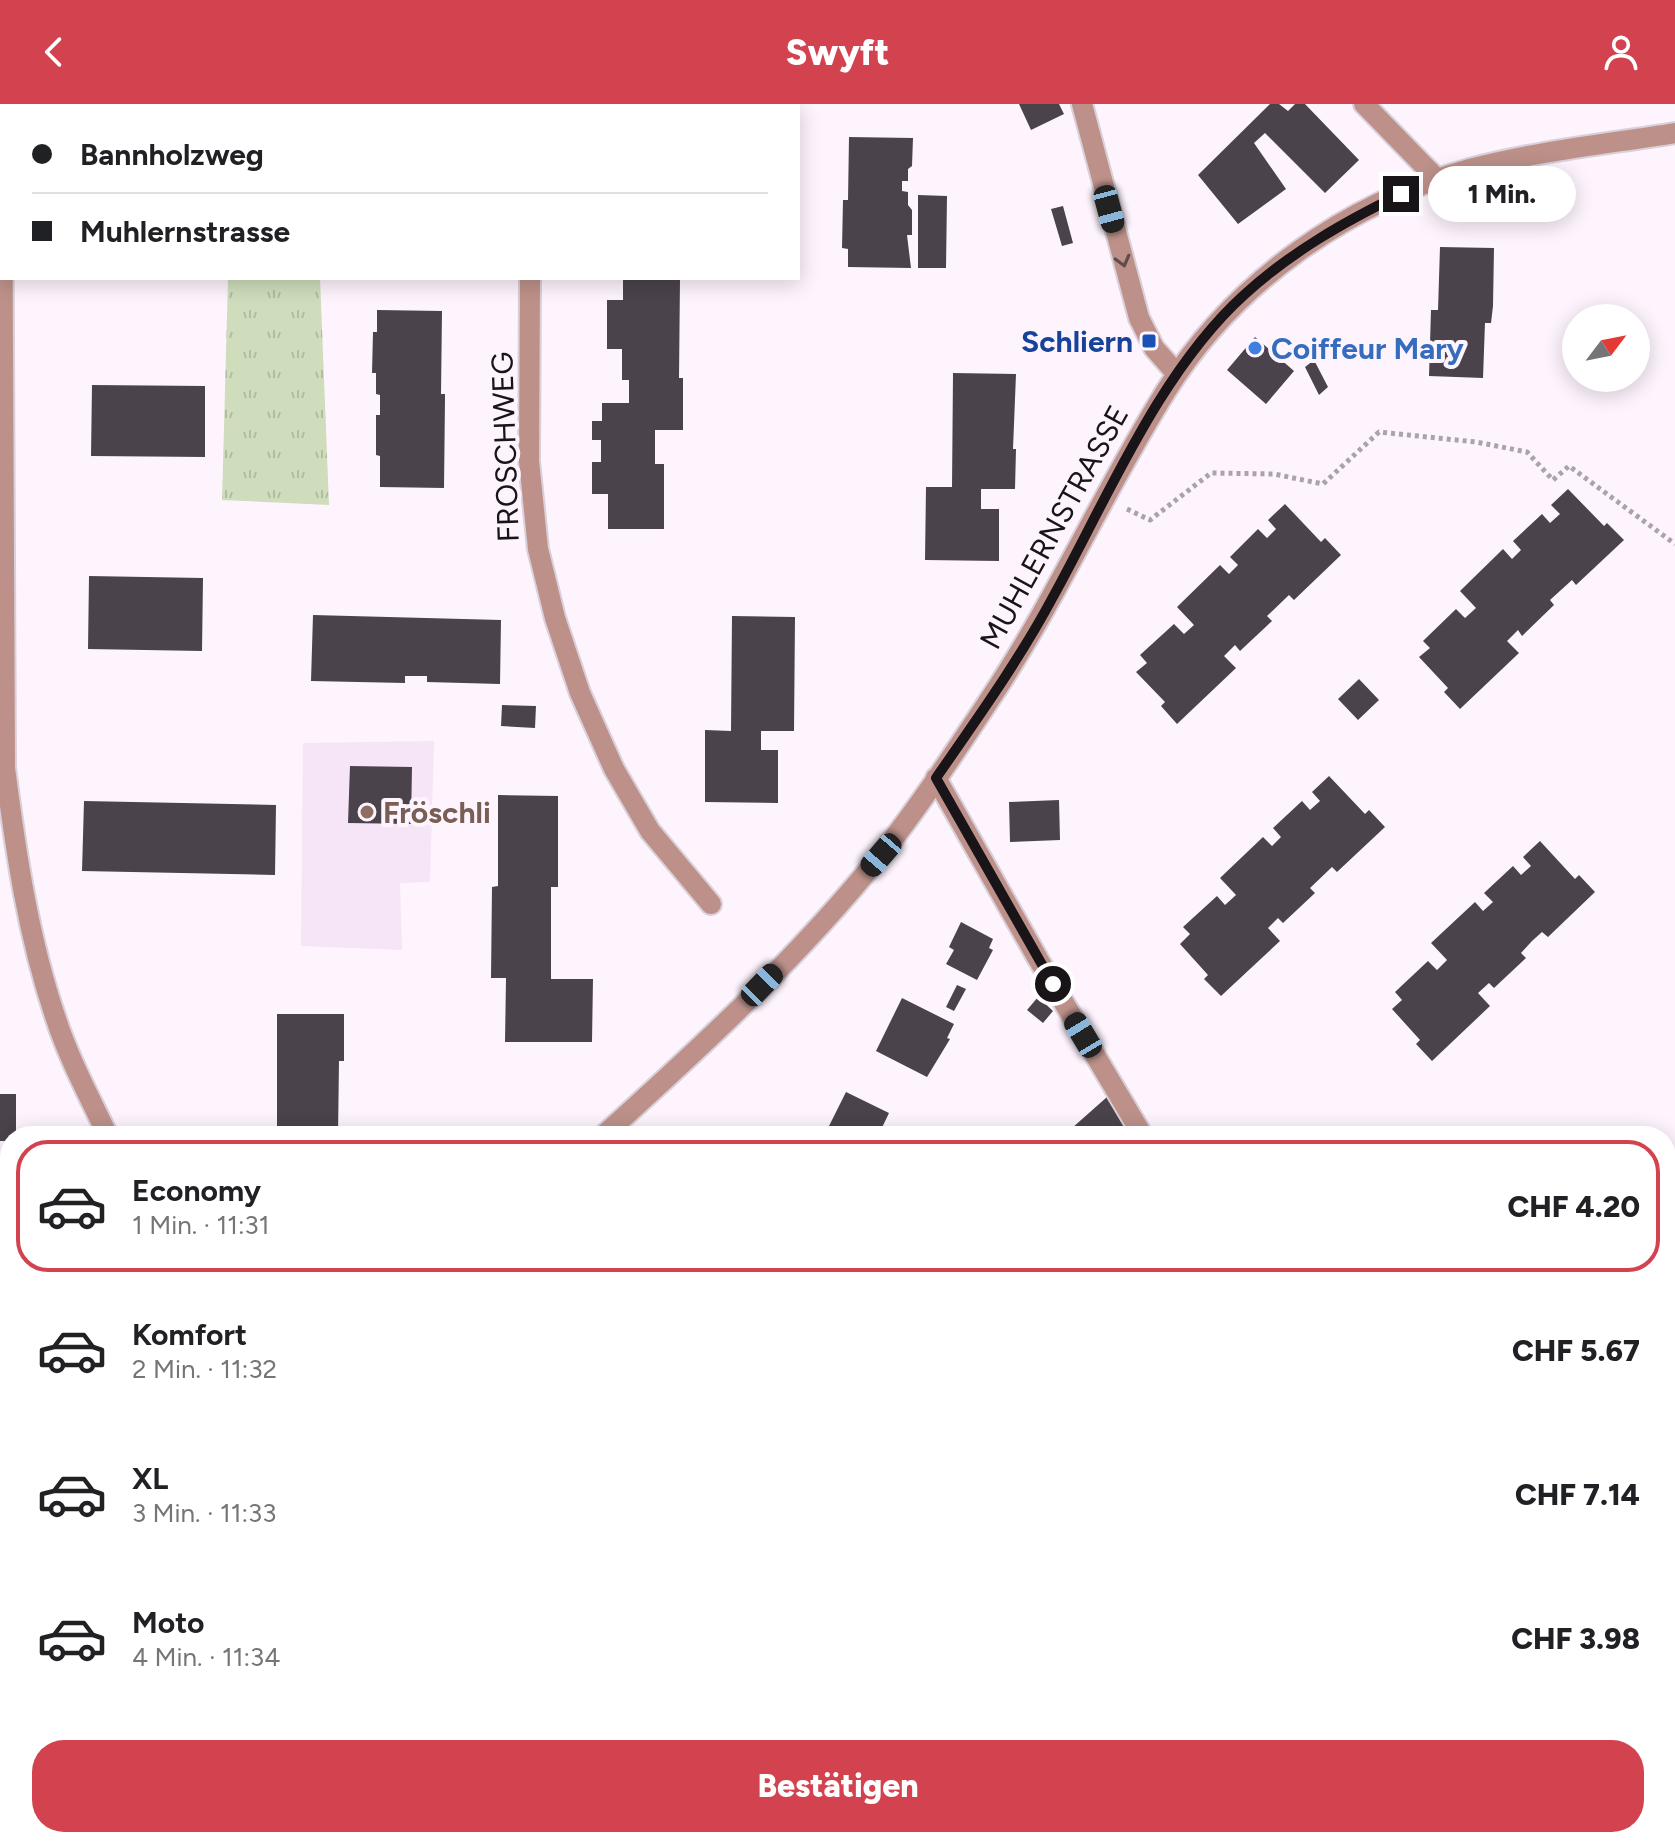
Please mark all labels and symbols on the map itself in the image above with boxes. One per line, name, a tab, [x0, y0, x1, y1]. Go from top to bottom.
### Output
callout: 1 Min.	[1429, 166, 1577, 222]
route end	[1383, 176, 1419, 212]
car	[1091, 183, 1127, 235]
one-way arrow	[1114, 253, 1131, 267]
north arrow	[1562, 304, 1650, 392]
place label: Schliern	[1021, 323, 1133, 360]
place label: Coiffeur Mary	[1271, 330, 1464, 367]
marker: Schliern	[1140, 332, 1158, 350]
marker: Coiffeur Mary	[1246, 339, 1264, 357]
street label: FROSCHWEG	[483, 351, 527, 543]
street label: MUHLERNSTRASSE	[972, 399, 1136, 655]
place label: Fröschli	[383, 794, 491, 831]
marker: Fröschli	[358, 803, 376, 821]
car	[856, 829, 906, 881]
car	[737, 959, 787, 1011]
route start	[1035, 966, 1071, 1002]
car	[1060, 1008, 1106, 1062]

